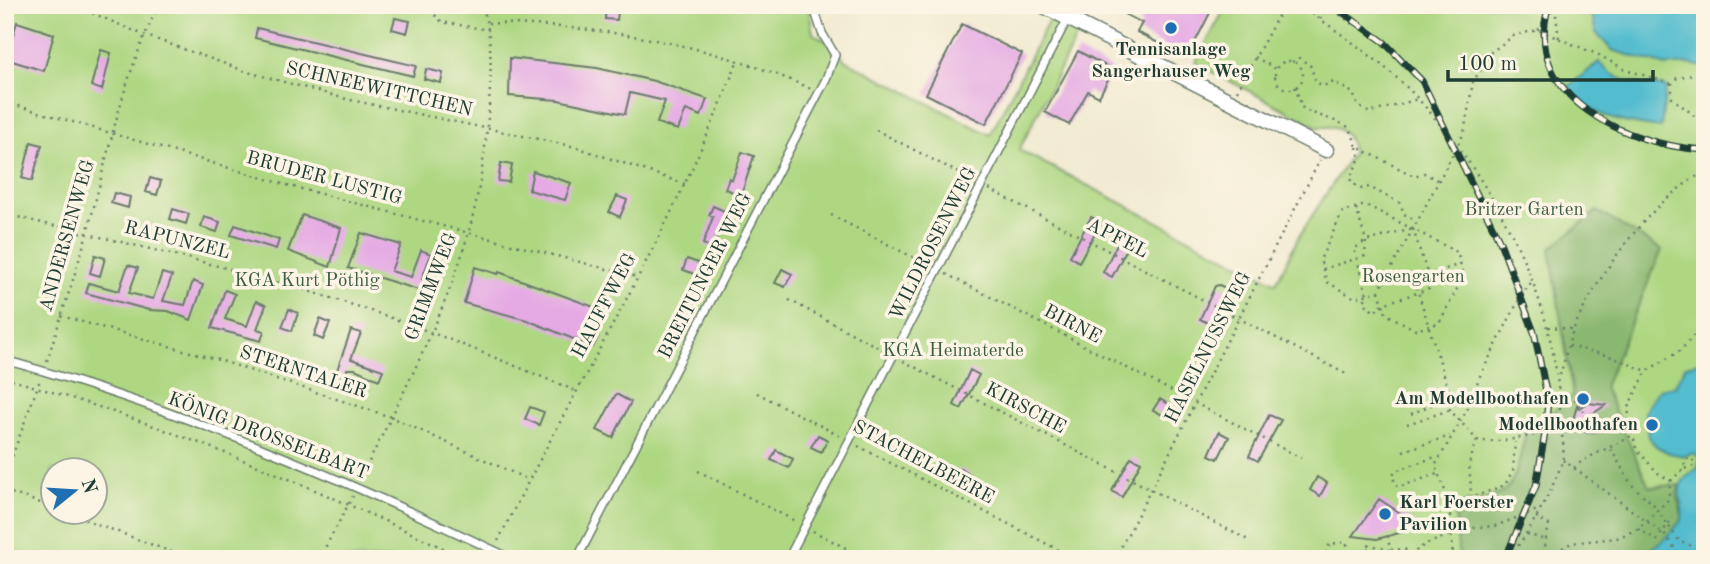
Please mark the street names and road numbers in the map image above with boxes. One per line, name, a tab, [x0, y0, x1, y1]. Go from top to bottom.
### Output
street label: SCHNEEWITTCHEN	[284, 59, 474, 121]
street label: BRUDER LUSTIG	[244, 149, 404, 209]
street label: ANDERSENWEG	[37, 157, 99, 314]
street label: WILDROSENWEG	[887, 164, 981, 324]
street label: BREITUNGER WEG	[656, 190, 756, 362]
street label: APFEL	[1083, 216, 1151, 262]
street label: RAPUNZEL	[122, 219, 232, 263]
street label: GRIMMWEG	[403, 230, 461, 343]
street label: HAUFFWEG	[569, 250, 641, 361]
street label: HASELNUSSWEG	[1163, 269, 1256, 427]
street label: BIRNE	[1040, 302, 1104, 348]
street label: STERNTALER	[237, 343, 369, 403]
street label: KIRSCHE	[982, 380, 1068, 438]
street label: KÖNIG DROSSELBART	[165, 386, 372, 484]
street label: STACHELBEERE	[849, 418, 997, 508]

